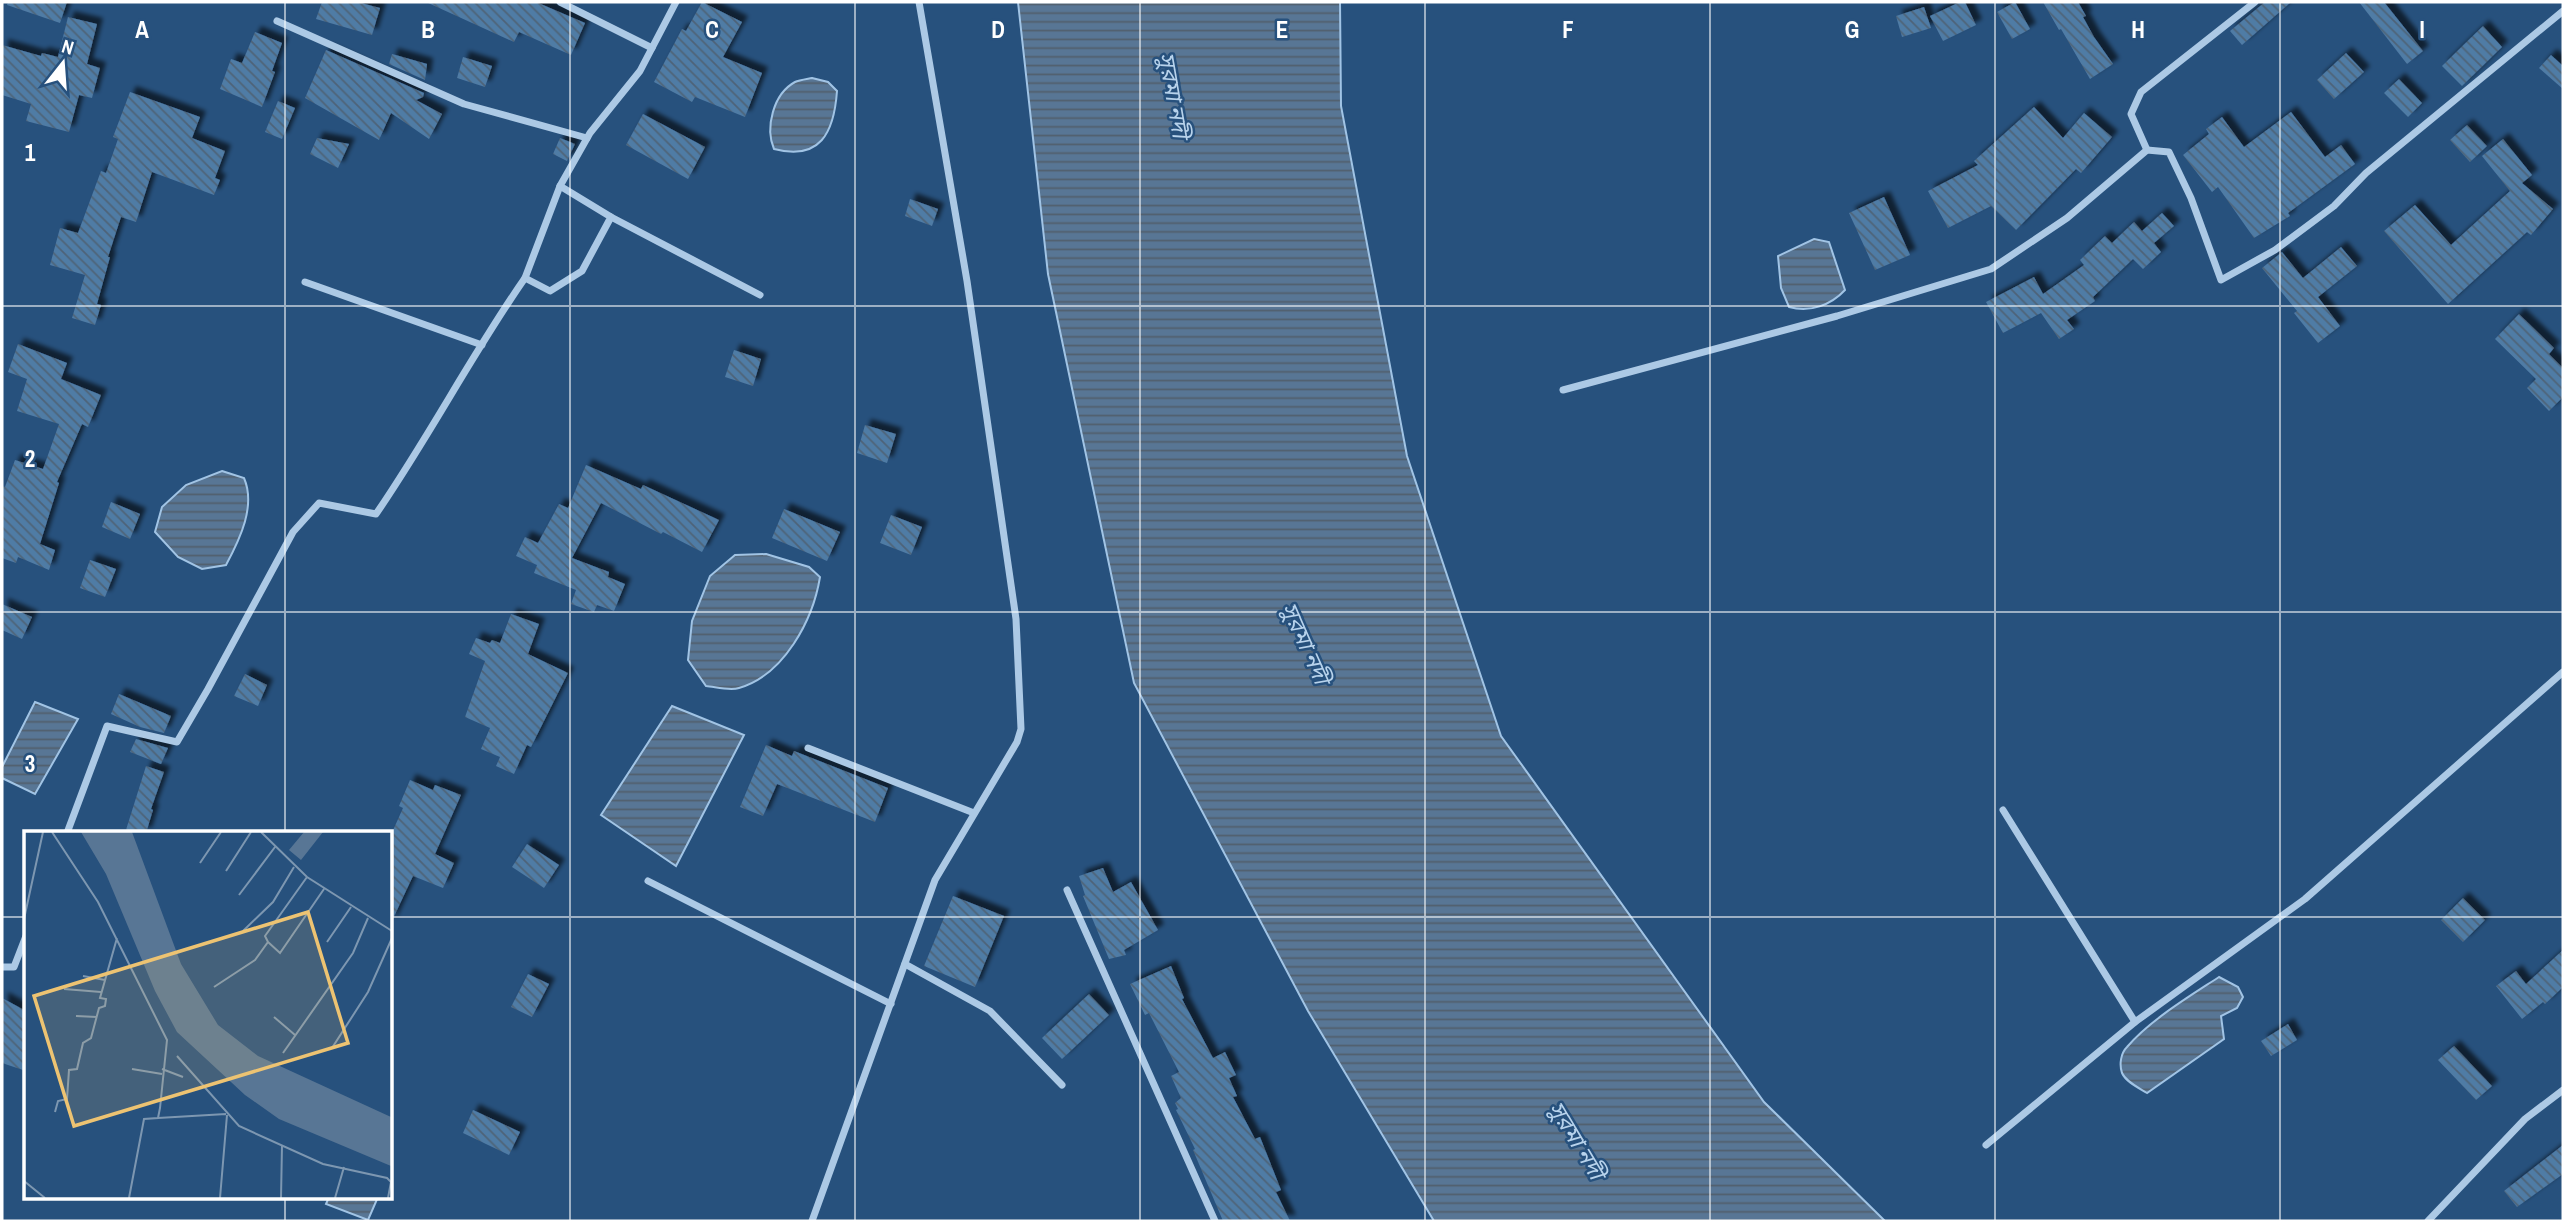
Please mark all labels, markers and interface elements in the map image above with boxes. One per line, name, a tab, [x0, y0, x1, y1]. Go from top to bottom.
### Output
text: A	[135, 14, 149, 45]
text: B	[421, 14, 435, 45]
text: C	[705, 14, 719, 45]
text: D	[991, 14, 1005, 45]
text: E	[1276, 14, 1288, 45]
text: F	[1562, 14, 1574, 45]
text: G	[1845, 14, 1859, 45]
text: H	[2131, 14, 2145, 45]
text: I	[2419, 14, 2425, 45]
north arrow	[28, 28, 98, 98]
text: N	[59, 33, 77, 61]
water label: সুরমা নদী	[1151, 50, 1197, 144]
text: 1	[25, 137, 36, 168]
text: 2	[25, 443, 35, 474]
water label: সুরমা নদী	[1274, 597, 1339, 692]
text: 3	[25, 748, 35, 779]
inset map	[24, 831, 392, 1198]
water label: সুরমা নদী	[1542, 1095, 1614, 1188]

